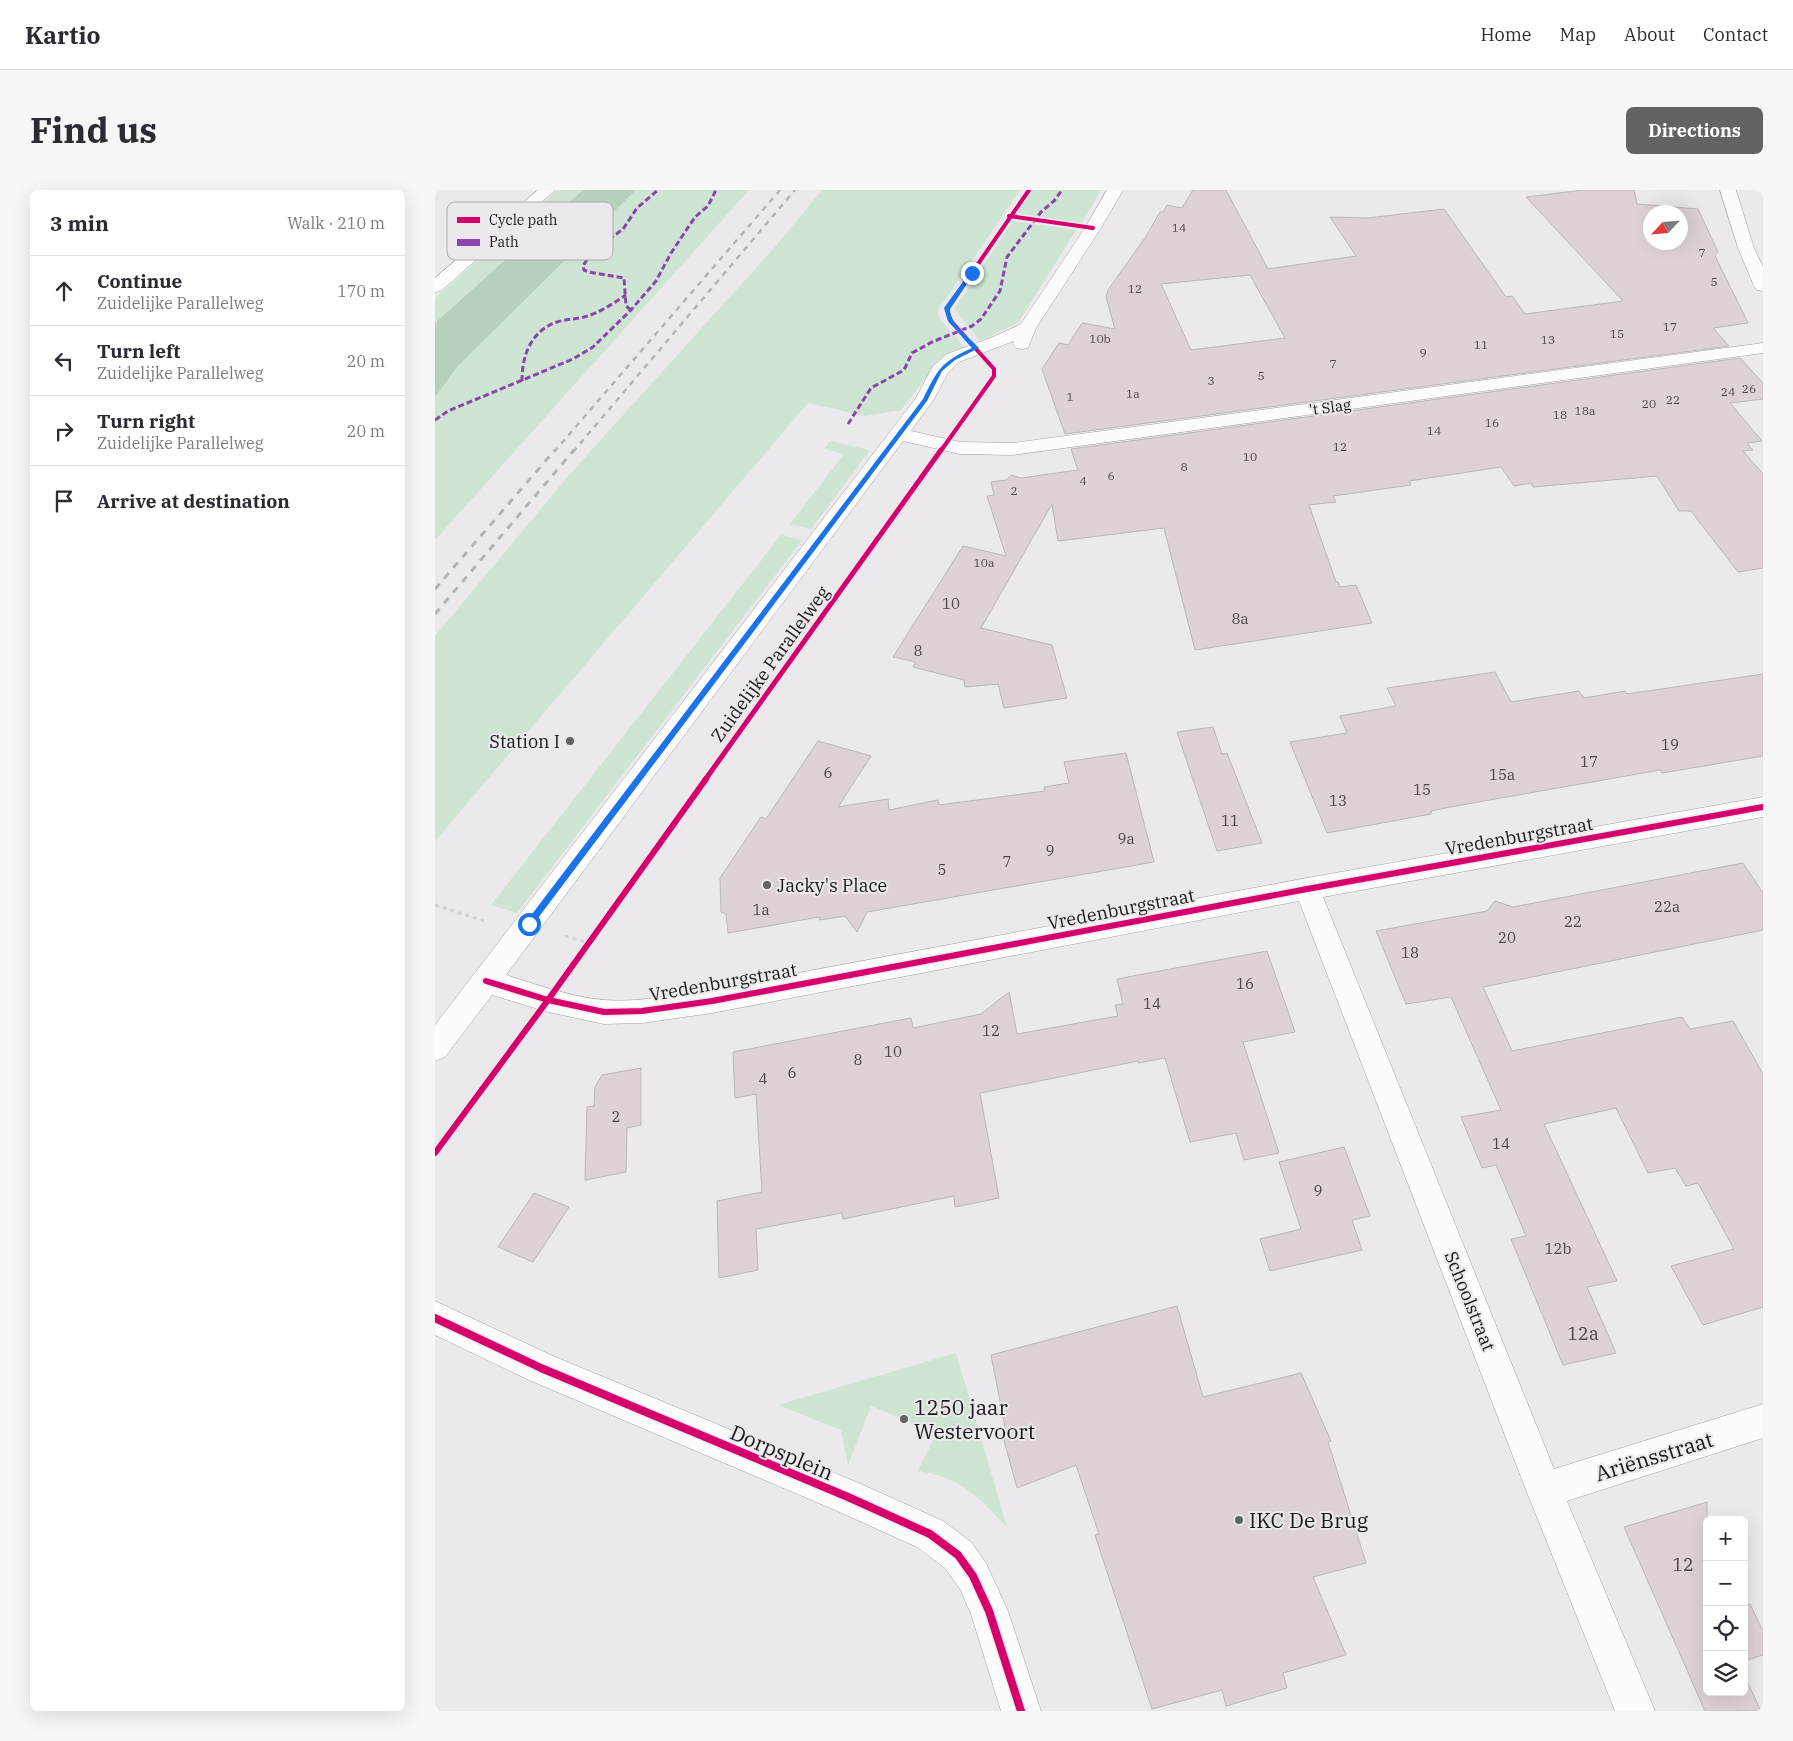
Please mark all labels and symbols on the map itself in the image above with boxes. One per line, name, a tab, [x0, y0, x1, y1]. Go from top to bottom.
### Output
legend	[447, 202, 613, 260]
north arrow	[1643, 205, 1688, 250]
text: Cycle path	[489, 211, 558, 229]
house number: 14	[1172, 220, 1186, 235]
text: Path	[489, 233, 519, 251]
house number: 7	[1698, 245, 1706, 260]
route end	[961, 262, 984, 285]
house number: 5	[1710, 274, 1718, 289]
house number: 12	[1128, 281, 1142, 296]
house number: 17	[1663, 319, 1677, 334]
house number: 15	[1610, 326, 1624, 341]
house number: 10b	[1089, 331, 1111, 346]
house number: 13	[1541, 332, 1555, 347]
house number: 11	[1474, 337, 1488, 352]
house number: 9	[1419, 345, 1427, 360]
house number: 7	[1329, 356, 1337, 371]
house number: 5	[1257, 368, 1265, 383]
house number: 3	[1207, 373, 1215, 388]
house number: 26	[1742, 381, 1756, 396]
house number: 24	[1721, 384, 1735, 399]
house number: 1a	[1126, 386, 1140, 401]
house number: 1	[1066, 389, 1074, 404]
house number: 22	[1666, 392, 1680, 407]
street label: 't Slag	[1308, 395, 1352, 419]
house number: 20	[1642, 396, 1656, 411]
house number: 18a	[1575, 403, 1596, 418]
house number: 18	[1553, 407, 1567, 422]
house number: 16	[1485, 415, 1499, 430]
house number: 14	[1427, 423, 1441, 438]
house number: 12	[1333, 439, 1347, 454]
house number: 10	[1243, 449, 1257, 464]
house number: 8	[1180, 459, 1188, 474]
house number: 6	[1107, 468, 1115, 483]
house number: 4	[1079, 473, 1087, 488]
house number: 2	[1010, 483, 1018, 498]
house number: 10a	[974, 555, 995, 570]
street label: Zuidelijke Parallelweg	[706, 581, 834, 746]
house number: 10	[942, 594, 960, 613]
house number: 8a	[1231, 609, 1249, 628]
house number: 8	[913, 641, 923, 660]
place label: Station I	[489, 730, 560, 753]
marker: Station I	[564, 735, 576, 747]
house number: 19	[1661, 735, 1679, 754]
house number: 17	[1580, 752, 1598, 771]
house number: 6	[823, 763, 833, 782]
house number: 15a	[1489, 765, 1515, 784]
house number: 15	[1413, 780, 1431, 799]
house number: 13	[1329, 791, 1347, 810]
house number: 11	[1221, 811, 1239, 830]
street label: Vredenburgstraat	[1443, 812, 1595, 860]
house number: 9a	[1117, 829, 1135, 848]
house number: 9	[1045, 841, 1055, 860]
house number: 7	[1002, 852, 1012, 871]
house number: 5	[937, 860, 947, 879]
place label: Jacky's Place	[777, 874, 887, 897]
marker: Jacky's Place	[761, 879, 773, 891]
street label: Vredenburgstraat	[1045, 883, 1197, 935]
house number: 22a	[1654, 897, 1680, 916]
house number: 1a	[752, 900, 770, 919]
house number: 22	[1564, 912, 1582, 931]
route start	[518, 913, 541, 936]
house number: 20	[1498, 928, 1516, 947]
house number: 18	[1401, 943, 1419, 962]
street label: Vredenburgstraat	[647, 958, 799, 1006]
house number: 16	[1236, 974, 1254, 993]
house number: 14	[1143, 994, 1161, 1013]
house number: 12	[982, 1021, 1000, 1040]
house number: 10	[884, 1042, 902, 1061]
house number: 8	[853, 1050, 863, 1069]
house number: 6	[787, 1063, 797, 1082]
house number: 4	[758, 1069, 768, 1088]
house number: 2	[611, 1107, 621, 1126]
house number: 14	[1492, 1134, 1510, 1153]
house number: 9	[1313, 1181, 1323, 1200]
house number: 12b	[1545, 1239, 1572, 1258]
street label: Schoolstraat	[1440, 1248, 1500, 1354]
house number: 12a	[1567, 1322, 1599, 1345]
place label: 1250 jaar Westervoort	[914, 1393, 1035, 1445]
marker: 1250 jaar Westervoort	[898, 1413, 910, 1425]
street label: Dorpsplein	[726, 1418, 838, 1486]
street label: Ariënsstraat	[1592, 1425, 1716, 1487]
place label: IKC De Brug	[1249, 1506, 1369, 1534]
marker: IKC De Brug	[1233, 1514, 1245, 1526]
house number: 12	[1672, 1553, 1694, 1576]

